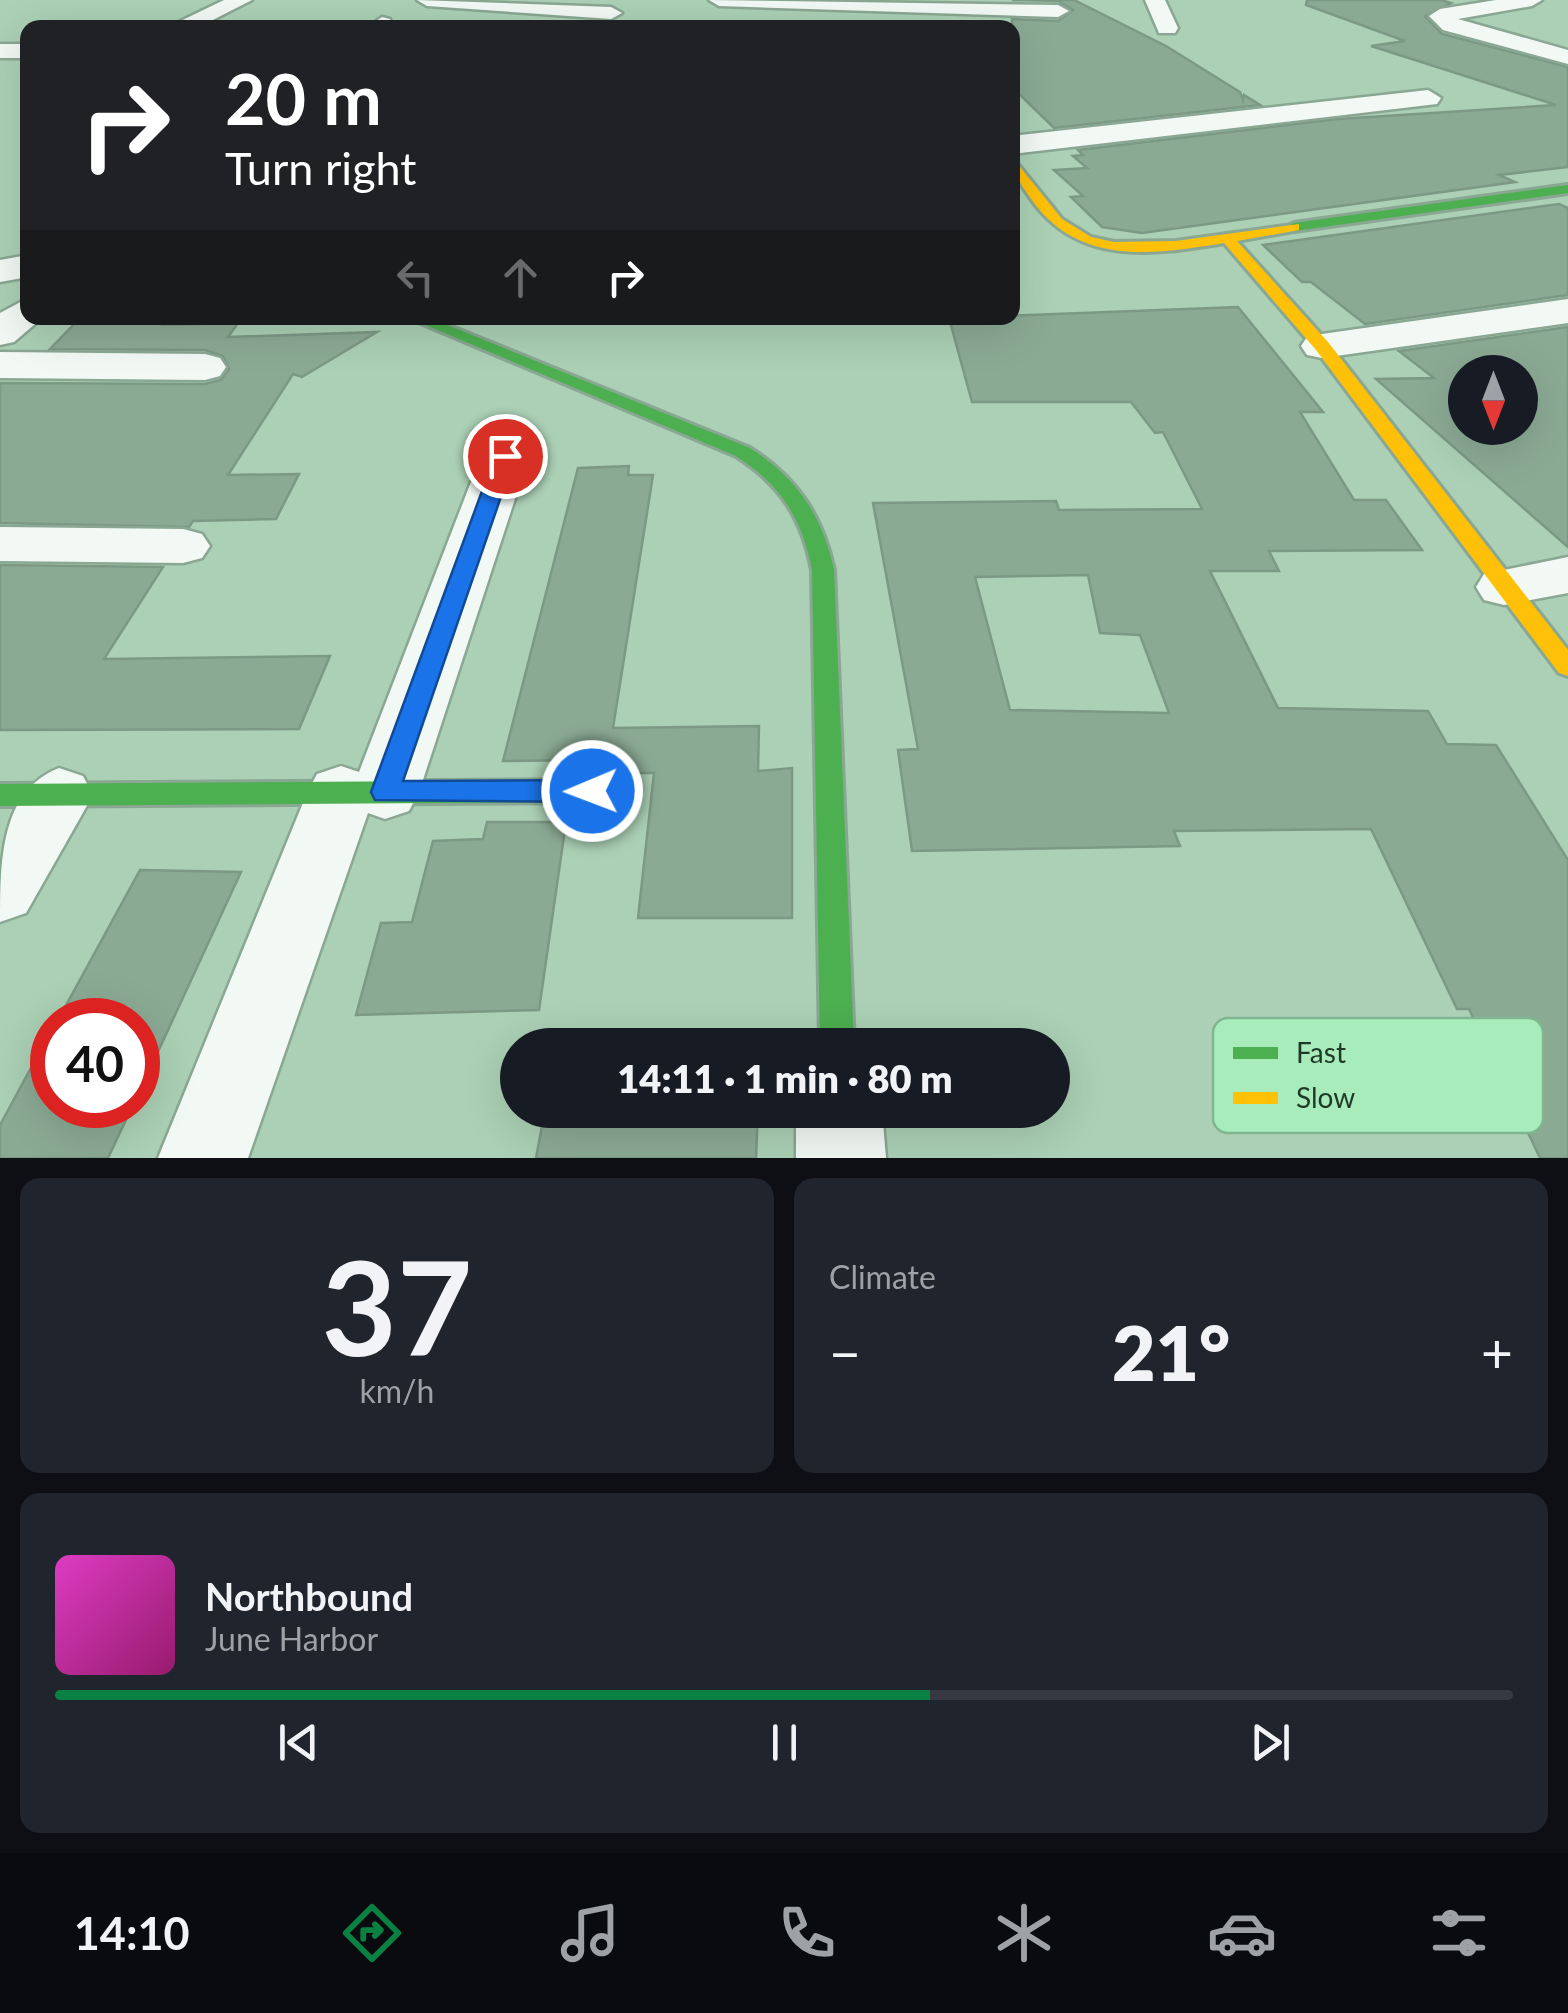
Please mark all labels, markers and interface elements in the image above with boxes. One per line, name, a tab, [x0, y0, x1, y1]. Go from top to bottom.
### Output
text: 20 m	[225, 56, 382, 140]
icon: right	[60, 60, 190, 190]
text: Turn right	[225, 141, 416, 195]
icon: left	[388, 250, 443, 305]
icon: ahead	[493, 250, 548, 305]
icon: right	[598, 250, 653, 305]
north arrow	[1448, 355, 1538, 445]
map controls	[1448, 355, 1538, 445]
pin	[463, 414, 548, 499]
icon: arrive	[478, 429, 533, 484]
position arrow	[540, 739, 644, 843]
speed limit sign: 40	[30, 998, 160, 1128]
legend	[1213, 1018, 1543, 1133]
text: Fast	[1296, 1035, 1346, 1069]
text: 14:11 · 1 min · 80 m	[617, 1055, 953, 1101]
text: Slow	[1296, 1080, 1355, 1114]
text: 37	[322, 1228, 472, 1384]
text: Climate	[829, 1257, 936, 1296]
text: 21°	[1112, 1307, 1230, 1397]
text: −	[829, 1319, 861, 1385]
text: +	[1481, 1319, 1513, 1385]
text: km/h	[360, 1371, 434, 1410]
text: Northbound	[205, 1573, 413, 1619]
text: June Harbor	[205, 1619, 378, 1658]
icon: previous	[271, 1715, 326, 1770]
icon: pause	[757, 1715, 812, 1770]
icon: next	[1243, 1715, 1298, 1770]
icon: directions	[337, 1898, 407, 1968]
icon: music	[555, 1898, 625, 1968]
icon: phone	[772, 1898, 842, 1968]
icon: climate	[989, 1898, 1059, 1968]
icon: car	[1207, 1898, 1277, 1968]
icon: filters	[1424, 1898, 1494, 1968]
text: 14:10	[74, 1906, 190, 1960]

